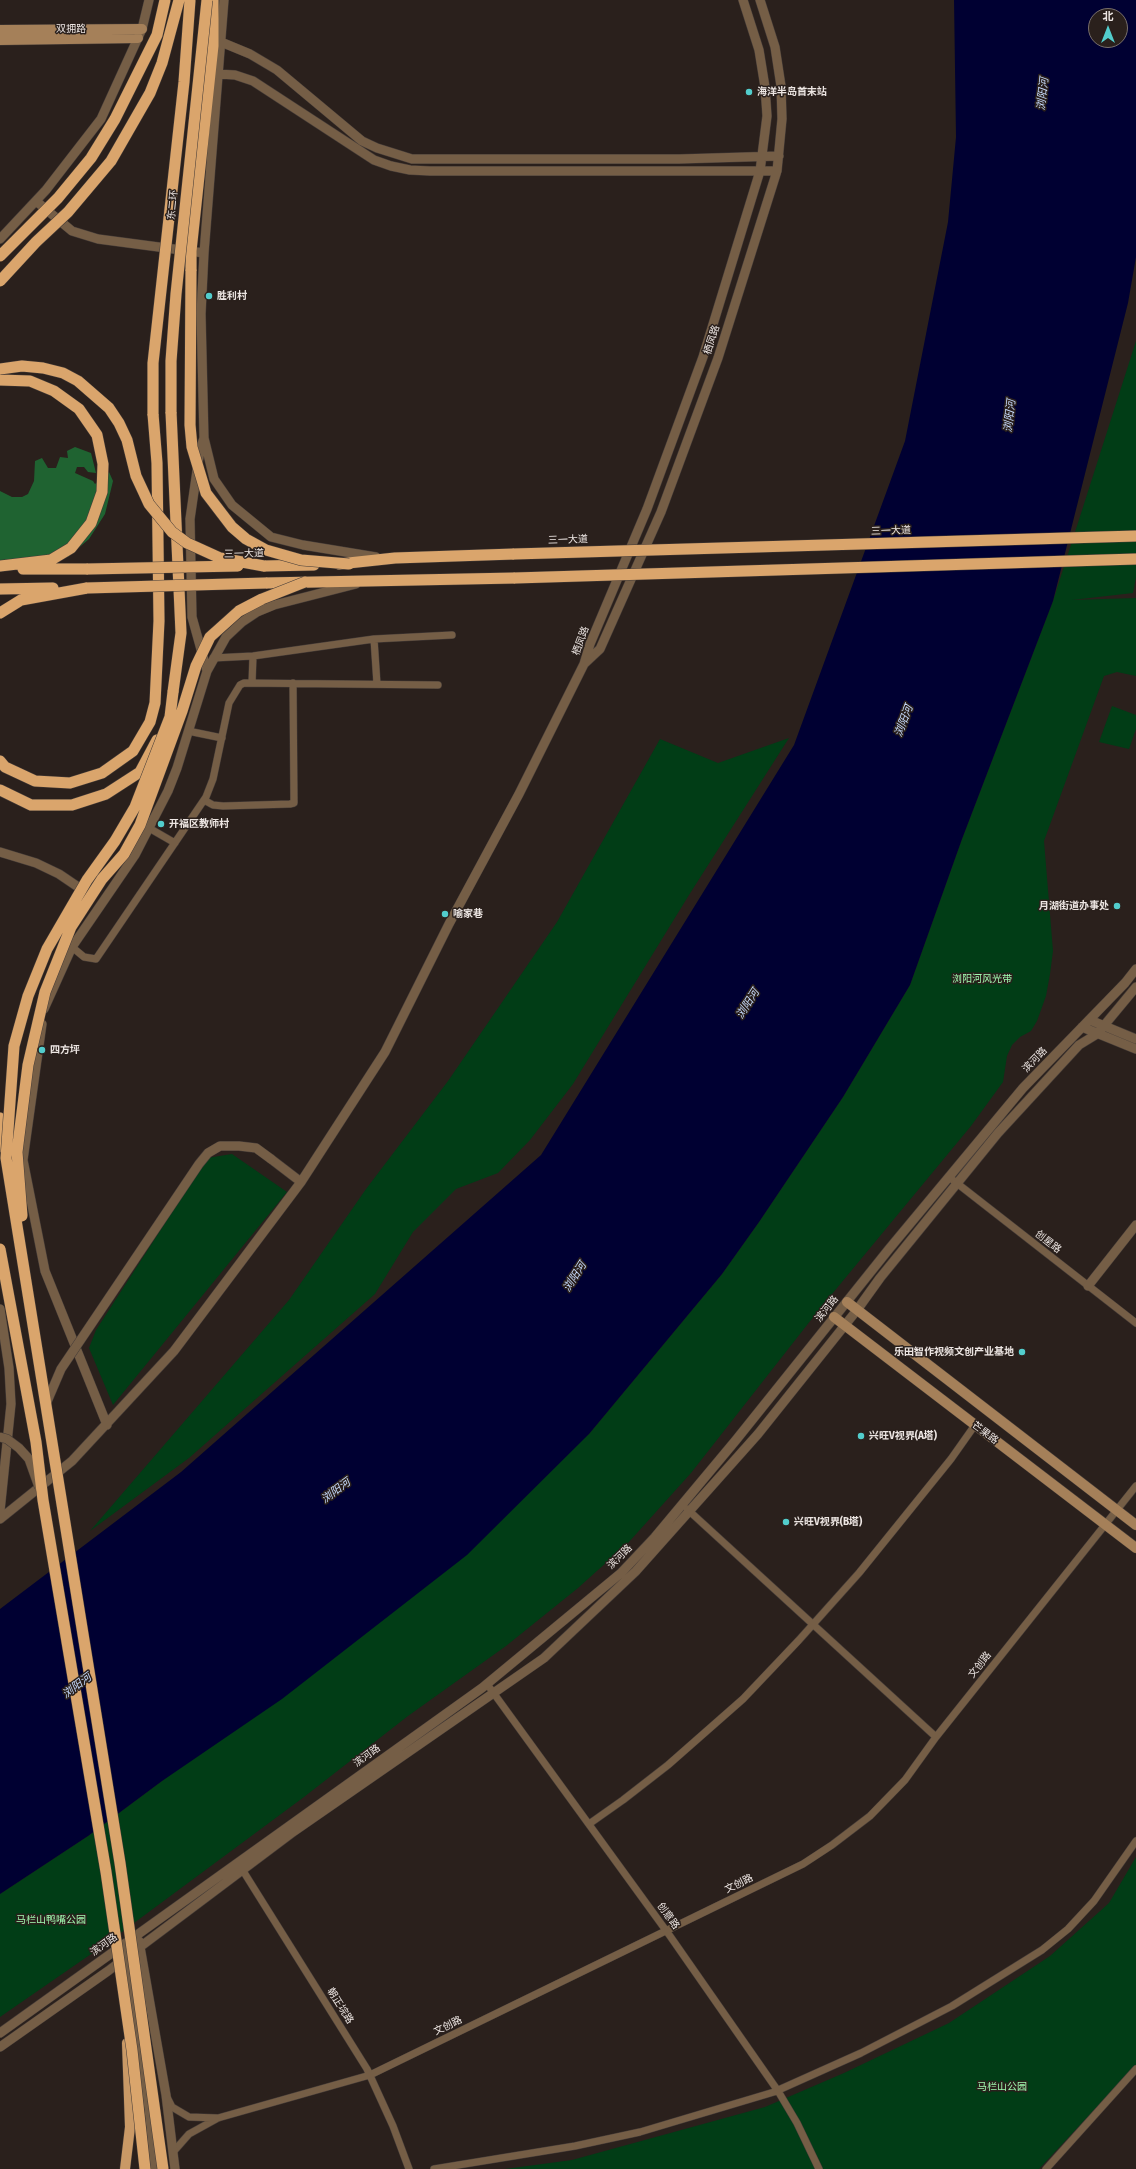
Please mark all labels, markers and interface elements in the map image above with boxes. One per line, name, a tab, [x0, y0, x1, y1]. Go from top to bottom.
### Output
north arrow	[1088, 8, 1128, 48]
text: 北	[1103, 10, 1114, 23]
street label: 双拥路	[56, 23, 86, 35]
water label: 浏阳河	[1035, 77, 1051, 111]
place label: 海洋半岛首末站	[757, 86, 827, 98]
marker: 海洋半岛首末站	[744, 87, 754, 97]
street label: 东二环	[165, 189, 181, 221]
place label: 胜利村	[217, 290, 247, 302]
marker: 胜利村	[204, 291, 214, 301]
street label: 栖凤路	[702, 324, 722, 356]
water label: 浏阳河	[1002, 399, 1018, 433]
street label: 三一大道	[871, 524, 911, 538]
street label: 三一大道	[548, 533, 588, 547]
street label: 三一大道	[224, 548, 264, 560]
street label: 栖凤路	[570, 625, 592, 657]
water label: 浏阳河	[892, 703, 916, 739]
place label: 开福区教师村	[169, 818, 229, 830]
marker: 开福区教师村	[156, 819, 166, 829]
place label: 月湖街道办事处	[1039, 900, 1109, 912]
marker: 月湖街道办事处	[1112, 901, 1122, 911]
place label: 喻家巷	[453, 908, 483, 920]
marker: 喻家巷	[440, 909, 450, 919]
park label: 浏阳河风光带	[952, 973, 1012, 985]
water label: 浏阳河	[734, 987, 762, 1021]
place label: 四方坪	[50, 1044, 80, 1056]
marker: 四方坪	[37, 1045, 47, 1055]
street label: 滨河路	[1020, 1045, 1050, 1075]
street label: 创星路	[1032, 1228, 1064, 1256]
water label: 浏阳河	[561, 1260, 589, 1294]
street label: 滨河路	[813, 1294, 841, 1324]
place label: 乐田智作视频文创产业基地	[894, 1346, 1014, 1358]
marker: 乐田智作视频文创产业基地	[1017, 1347, 1027, 1357]
street label: 芒果路	[969, 1419, 1001, 1447]
place label: 兴旺V视界(A塔)	[869, 1430, 937, 1442]
marker: 兴旺V视界(A塔)	[856, 1431, 866, 1441]
water label: 浏阳河	[319, 1476, 353, 1506]
place label: 兴旺V视界(B塔)	[794, 1516, 862, 1528]
marker: 兴旺V视界(B塔)	[781, 1517, 791, 1527]
street label: 滨河路	[605, 1542, 635, 1572]
street label: 文创路	[966, 1649, 994, 1681]
water label: 浏阳河	[60, 1671, 94, 1701]
street label: 滨河路	[351, 1742, 383, 1770]
street label: 文创路	[723, 1872, 755, 1896]
street label: 创意路	[654, 1900, 682, 1932]
park label: 马栏山鸭嘴公园	[16, 1914, 86, 1926]
street label: 滨河路	[88, 1931, 120, 1959]
street label: 朝正垸路	[324, 1986, 356, 2026]
street label: 文创路	[432, 2014, 464, 2038]
park label: 马栏山公园	[977, 2081, 1027, 2093]

